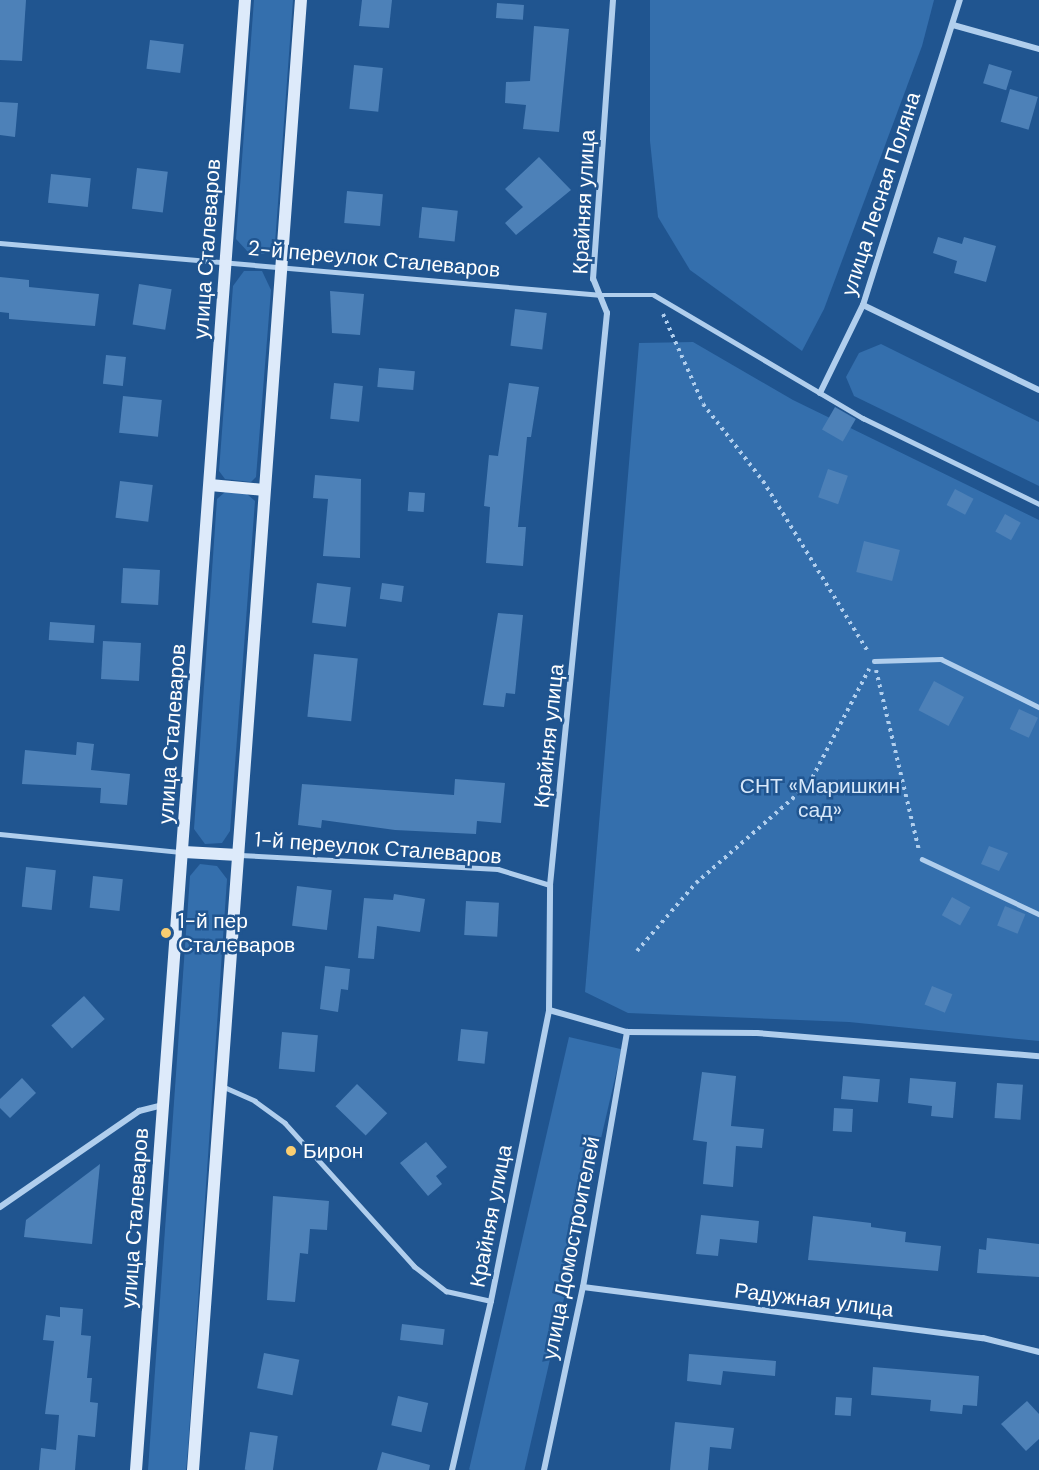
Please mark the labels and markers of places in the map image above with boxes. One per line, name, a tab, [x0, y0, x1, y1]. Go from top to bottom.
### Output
place label: 1-й пер Сталеваров	[178, 908, 295, 958]
marker: 1-й пер Сталеваров	[159, 926, 173, 940]
place label: Бирон	[303, 1138, 363, 1164]
marker: Бирон	[284, 1144, 298, 1158]

